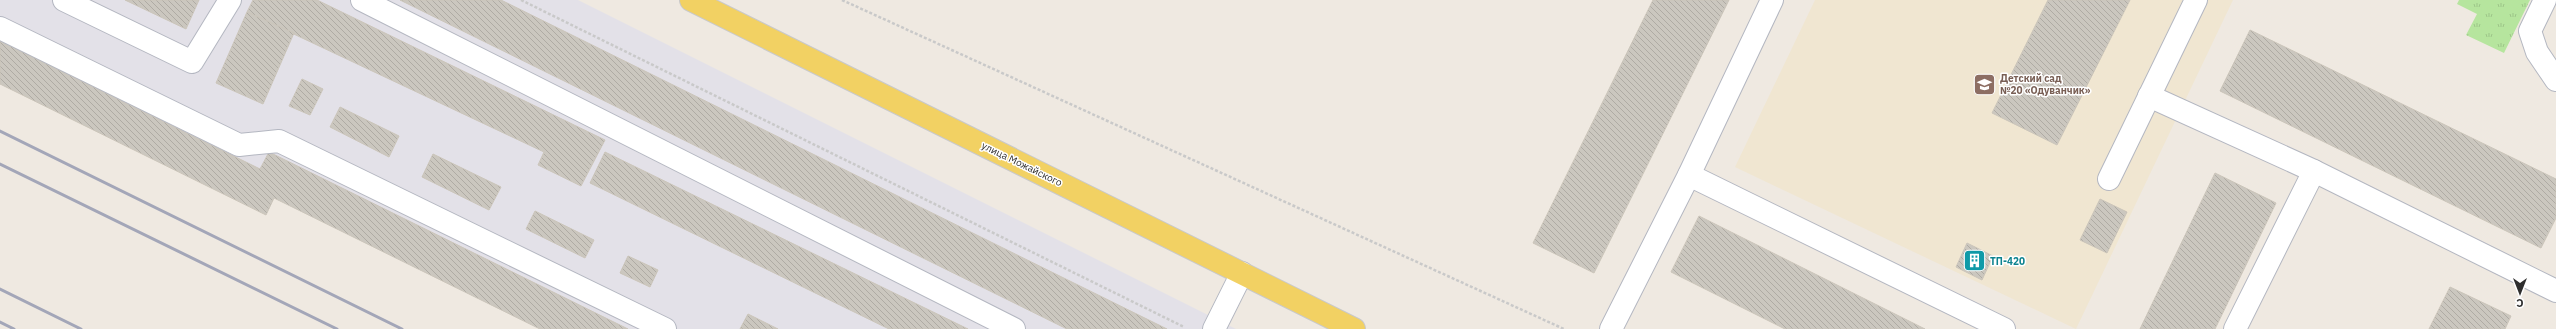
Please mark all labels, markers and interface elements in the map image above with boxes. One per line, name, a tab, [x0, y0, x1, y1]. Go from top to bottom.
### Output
school or university icon: Детский сад №20 «Одуванчик»	[1971, 71, 1997, 97]
place label: Детский сад №20 «Одуванчик»	[2000, 72, 2091, 97]
street label: улица Можайского	[980, 139, 1065, 189]
building icon: ТП-420	[1962, 248, 1988, 274]
place label: ТП-420	[1990, 255, 2025, 268]
north arrow	[2500, 273, 2540, 313]
text: С	[2516, 296, 2524, 310]

